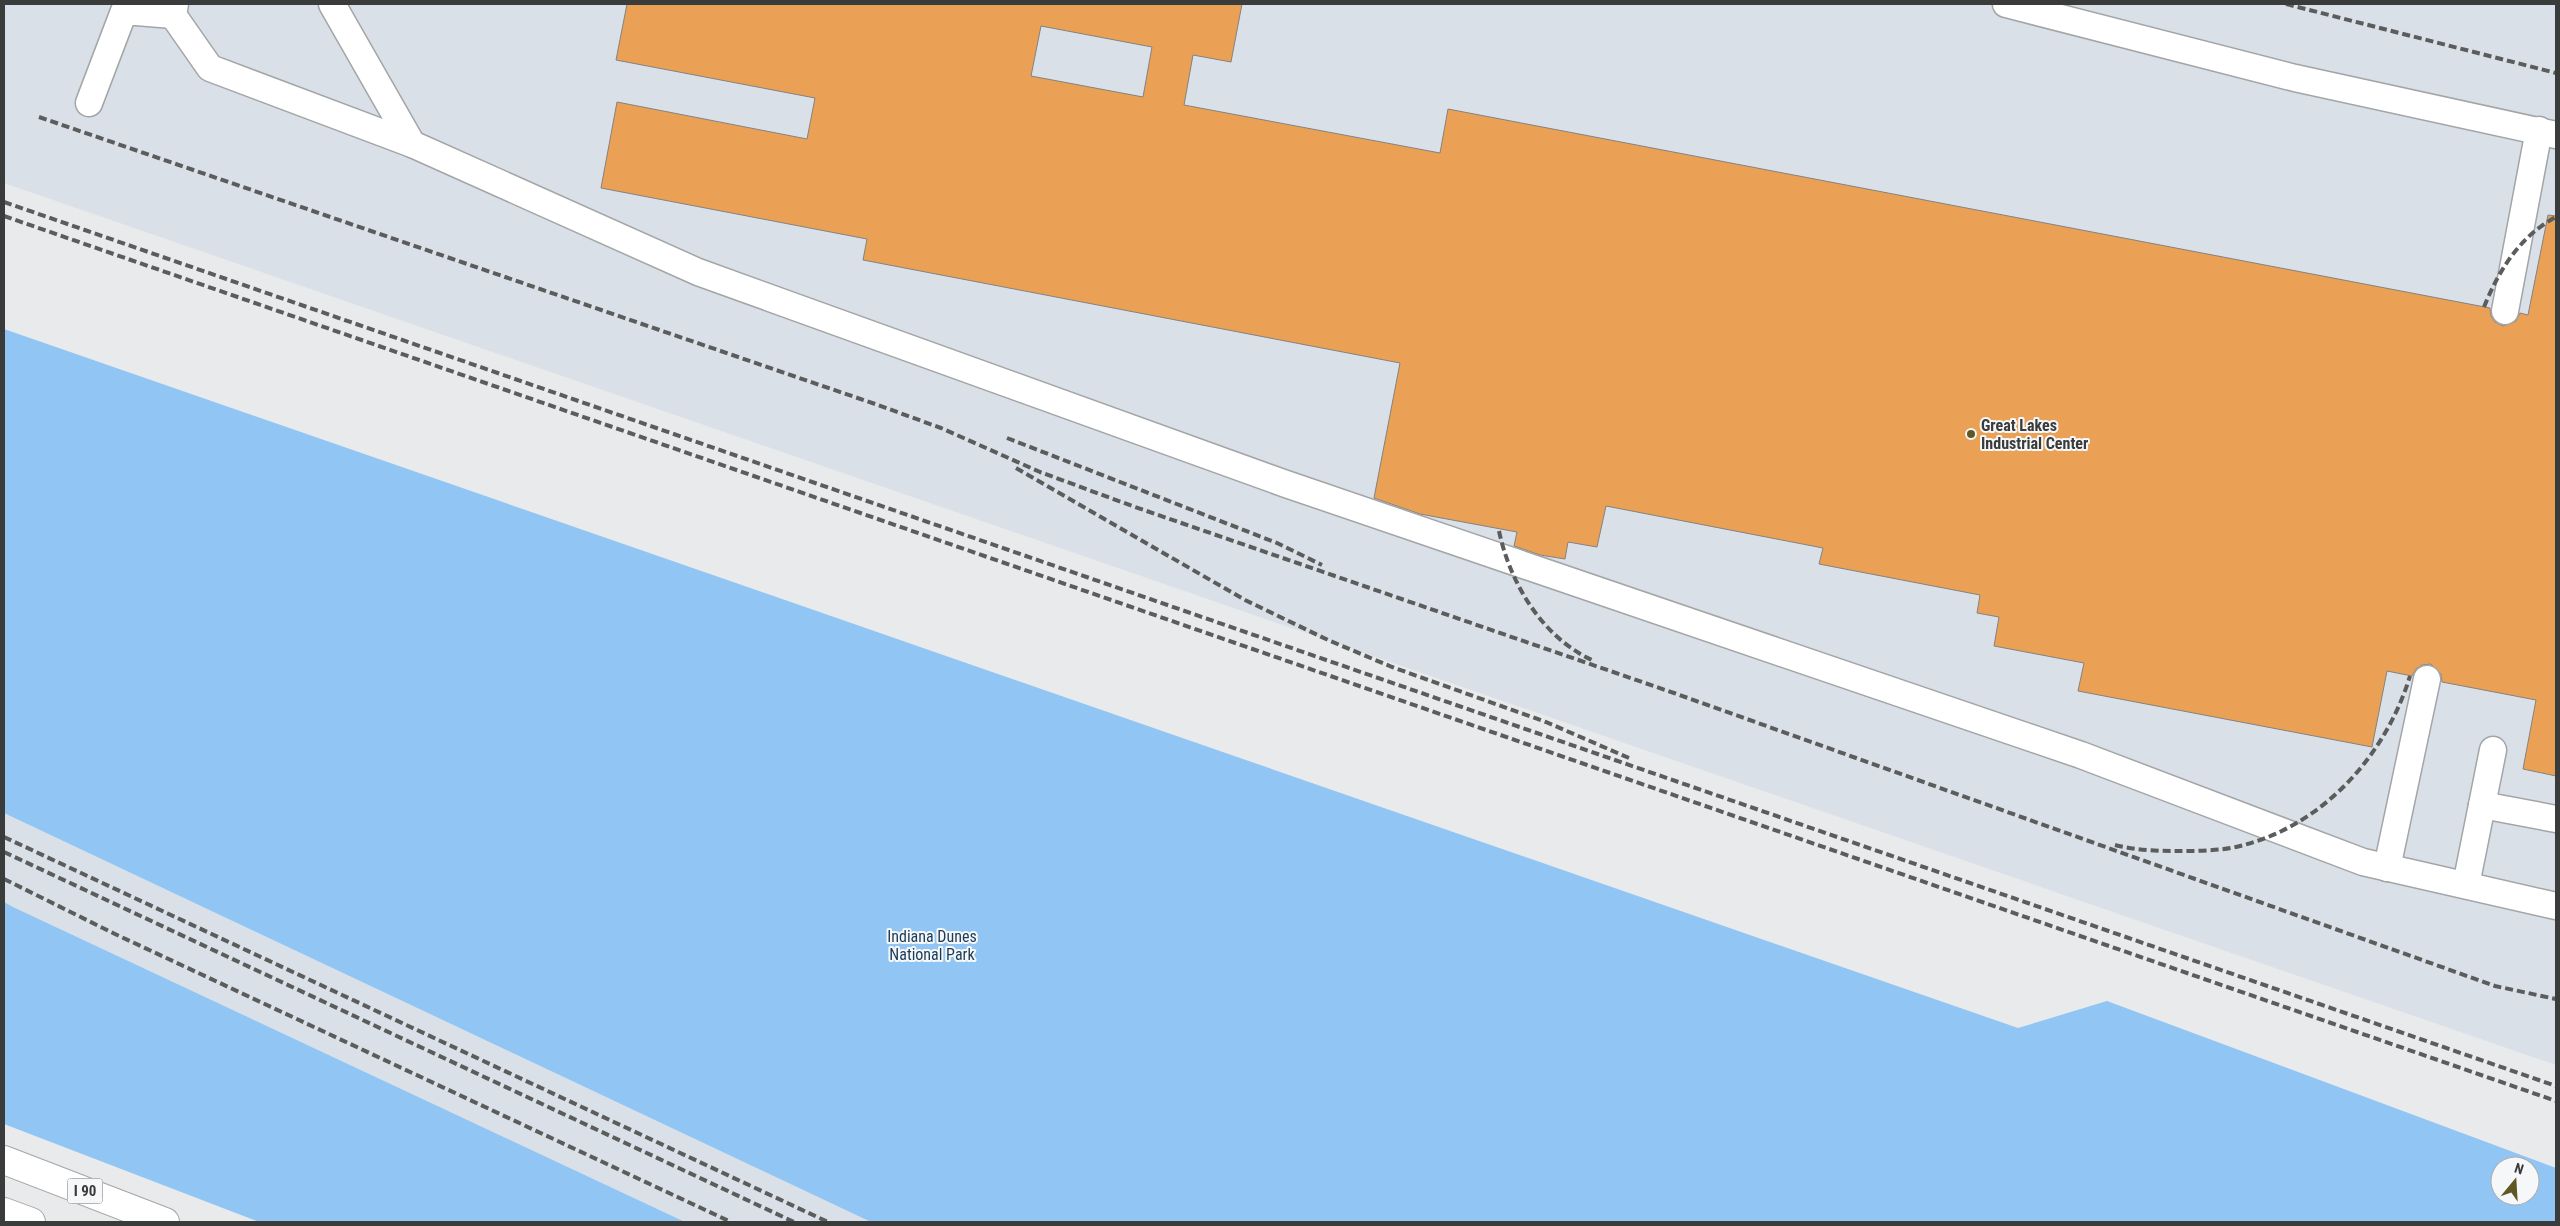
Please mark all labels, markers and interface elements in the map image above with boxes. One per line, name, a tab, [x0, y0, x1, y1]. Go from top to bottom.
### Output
place label: Great Lakes Industrial Center	[1981, 416, 2088, 453]
marker: Great Lakes Industrial Center	[1965, 428, 1977, 440]
park label: Indiana Dunes National Park	[887, 927, 977, 964]
north arrow	[2490, 1156, 2540, 1206]
text: N	[2512, 1160, 2526, 1178]
road number: I 90	[68, 1178, 102, 1204]

